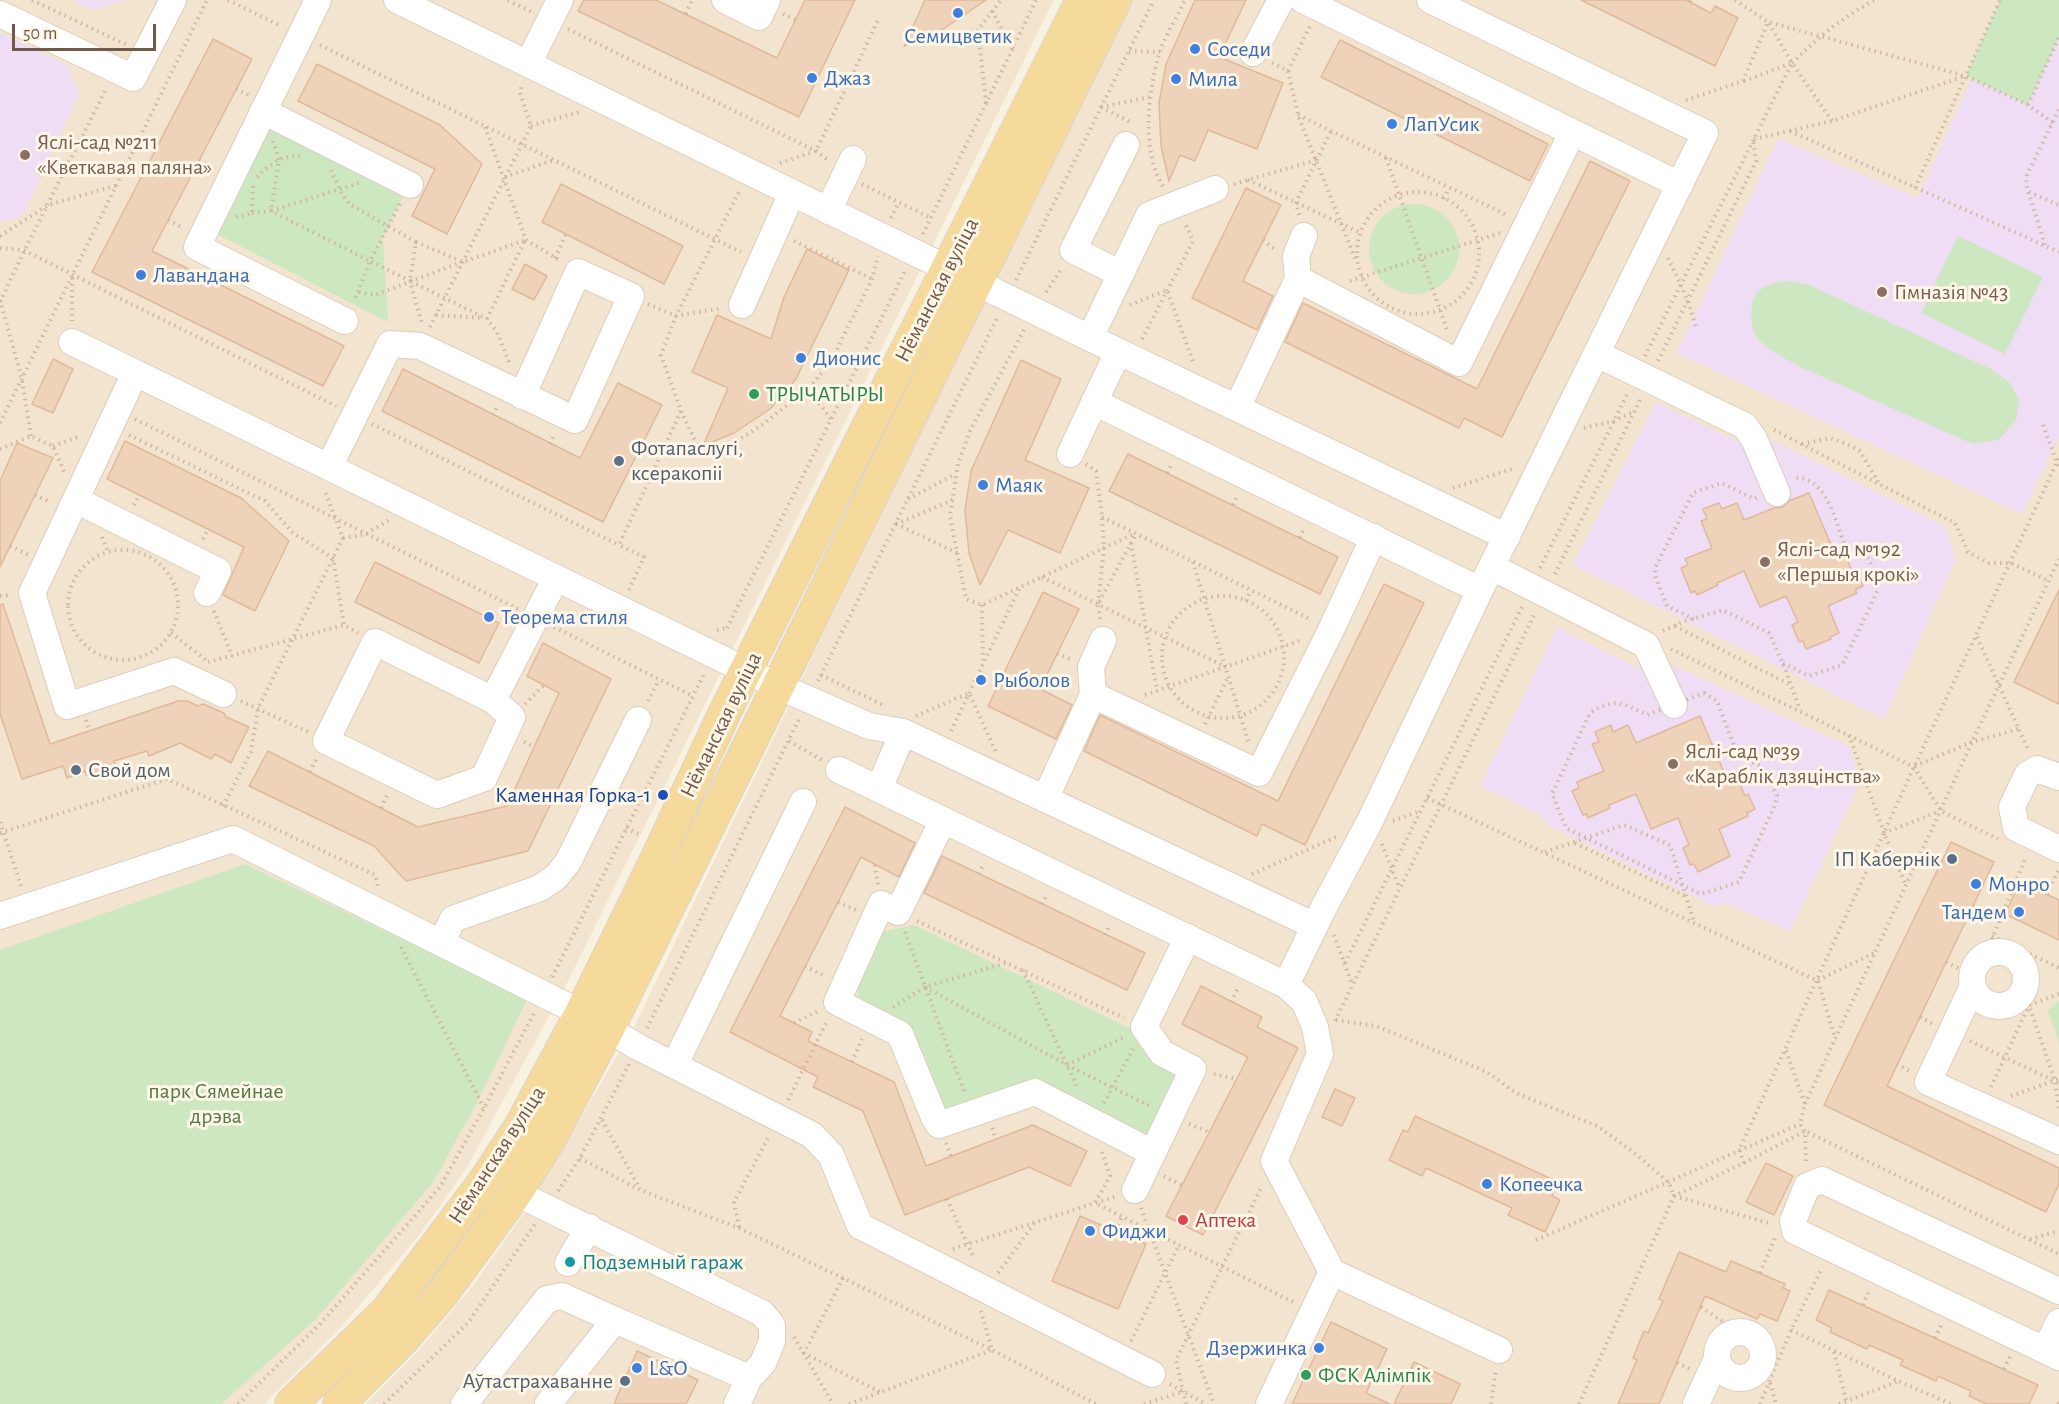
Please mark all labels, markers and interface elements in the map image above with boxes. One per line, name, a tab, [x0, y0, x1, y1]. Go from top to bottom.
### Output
marker: Семицветик	[951, 6, 965, 20]
scale bar	[15, 12, 159, 50]
place label: Семицветик	[904, 23, 1012, 49]
text: 50 m	[23, 25, 57, 43]
place label: Соседи	[1207, 36, 1271, 62]
marker: Соседи	[1188, 42, 1202, 56]
place label: Джаз	[824, 65, 871, 91]
place label: Мила	[1188, 66, 1238, 92]
marker: Джаз	[805, 71, 819, 85]
marker: Мила	[1169, 72, 1183, 86]
place label: ЛапУсик	[1404, 111, 1480, 137]
marker: ЛапУсик	[1385, 117, 1399, 131]
place label: Яслі-сад №211 «Кветкавая паляна»	[37, 129, 212, 180]
marker: Яслі-сад №211 «Кветкавая паляна»	[18, 148, 32, 162]
street label: Нёманская вуліца	[889, 213, 985, 367]
place label: Лавандана	[153, 262, 250, 288]
marker: Лавандана	[134, 268, 148, 282]
place label: Гімназія №43	[1894, 279, 2008, 305]
marker: Гімназія №43	[1875, 285, 1889, 299]
place label: Дионис	[813, 345, 881, 371]
marker: Дионис	[794, 351, 808, 365]
place label: ТРЫЧАТЫРЫ	[766, 381, 884, 407]
marker: ТРЫЧАТЫРЫ	[747, 387, 761, 401]
place label: Фотапаслугі, ксеракопіі	[631, 435, 743, 487]
marker: Фотапаслугі, ксеракопіі	[612, 454, 626, 468]
place label: Маяк	[995, 472, 1043, 498]
marker: Маяк	[976, 478, 990, 492]
place label: Яслі-сад №192 «Першыя крокі»	[1777, 536, 1919, 588]
marker: Яслі-сад №192 «Першыя крокі»	[1758, 555, 1772, 569]
place label: Теорема стиля	[501, 604, 628, 630]
marker: Теорема стиля	[482, 610, 496, 624]
street label: Нёманская вуліца	[674, 648, 768, 802]
place label: Рыболов	[993, 667, 1070, 693]
marker: Рыболов	[974, 673, 988, 687]
place label: Яслі-сад №39 «Караблік дзяцінства»	[1685, 738, 1881, 790]
place label: Свой дом	[88, 757, 171, 783]
marker: Яслі-сад №39 «Караблік дзяцінства»	[1666, 757, 1680, 771]
marker: Свой дом	[69, 763, 83, 777]
place label: Каменная Горка-1	[495, 782, 651, 808]
marker: Каменная Горка-1	[656, 788, 670, 802]
place label: ІП Кабернік	[1834, 846, 1940, 872]
marker: ІП Кабернік	[1945, 852, 1959, 866]
place label: Монро	[1988, 871, 2050, 897]
marker: Монро	[1969, 877, 1983, 891]
place label: Тандем	[1942, 899, 2007, 925]
marker: Тандем	[2012, 905, 2026, 919]
park label: парк Сямейнае дрэва	[148, 1078, 284, 1130]
street label: Нёманская вуліца	[443, 1081, 551, 1229]
place label: Копеечка	[1499, 1171, 1583, 1197]
marker: Копеечка	[1480, 1177, 1494, 1191]
place label: Аптека	[1195, 1207, 1256, 1233]
marker: Аптека	[1176, 1213, 1190, 1227]
place label: Фиджи	[1102, 1218, 1167, 1244]
marker: Фиджи	[1083, 1224, 1097, 1238]
place label: Подземный гараж	[582, 1249, 743, 1275]
marker: Подземный гараж	[563, 1255, 577, 1269]
place label: Дзержинка	[1206, 1335, 1307, 1361]
marker: Дзержинка	[1312, 1341, 1326, 1355]
place label: L&O	[649, 1355, 687, 1381]
marker: L&O	[630, 1361, 644, 1375]
place label: ФСК Алімпік	[1318, 1362, 1431, 1388]
place label: Аўтастрахаванне	[463, 1368, 613, 1394]
marker: ФСК Алімпік	[1299, 1368, 1313, 1382]
marker: Аўтастрахаванне	[618, 1374, 632, 1388]

